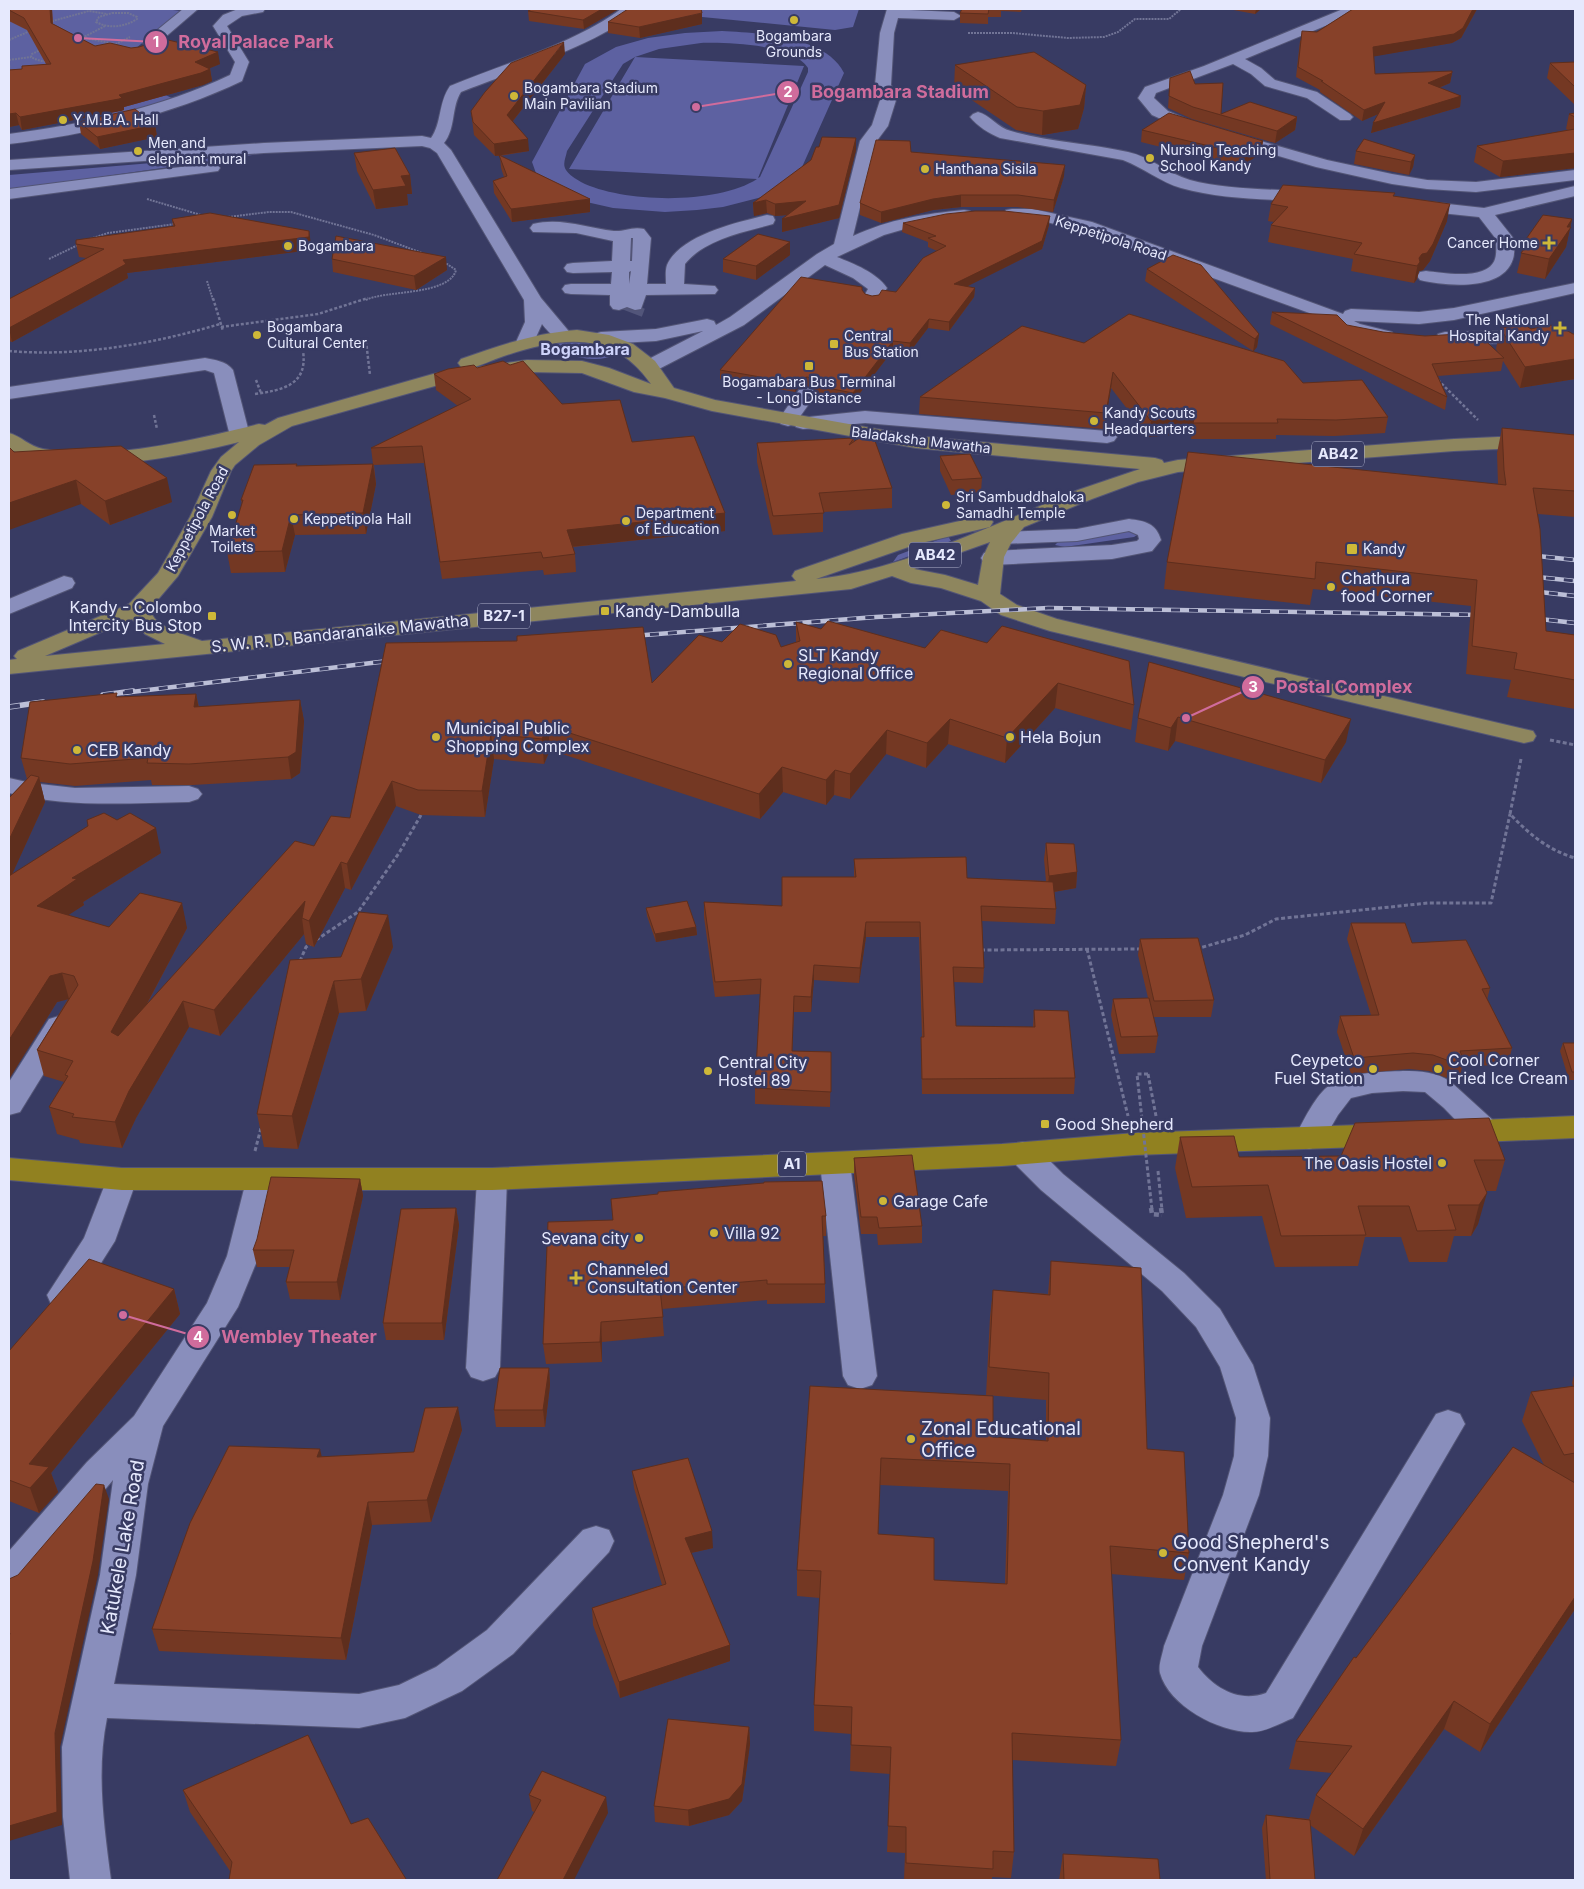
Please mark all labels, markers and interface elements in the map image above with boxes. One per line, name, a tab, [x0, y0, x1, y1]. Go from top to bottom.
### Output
marker: Bogambara Grounds	[788, 14, 800, 26]
callout: Royal Palace Park	[144, 26, 344, 59]
place label: Bogambara Grounds	[756, 27, 832, 60]
text: Royal Palace Park	[178, 31, 334, 52]
text: 1	[153, 32, 159, 51]
callout: Bogambara Stadium	[776, 76, 999, 109]
place label: Bogambara Stadium Main Pavilian	[524, 79, 658, 112]
text: Bogambara Stadium	[811, 81, 989, 102]
text: 2	[783, 82, 793, 101]
marker: Bogambara Stadium Main Pavilian	[508, 90, 520, 102]
place label: Y.M.B.A. Hall	[73, 111, 159, 128]
marker: Y.M.B.A. Hall	[57, 114, 69, 126]
place label: Men and elephant mural	[148, 134, 246, 167]
place label: Nursing Teaching School Kandy	[1160, 141, 1276, 174]
marker: Men and elephant mural	[132, 145, 144, 157]
marker: Nursing Teaching School Kandy	[1144, 152, 1156, 164]
place label: Hanthana Sisila	[935, 160, 1037, 177]
marker: Hanthana Sisila	[919, 163, 931, 175]
street label: Keppetipola Road	[1053, 211, 1169, 264]
place label: Cancer Home	[1447, 234, 1538, 251]
marker: Cancer Home	[1542, 236, 1556, 250]
place label: Bogambara	[298, 237, 374, 254]
marker: Bogambara	[282, 240, 294, 252]
place label: The National Hospital Kandy	[1449, 311, 1549, 344]
place label: Bogambara Cultural Center	[267, 318, 367, 351]
marker: The National Hospital Kandy	[1553, 321, 1567, 335]
place label: Central Bus Station	[844, 327, 919, 360]
marker: Bogambara Cultural Center	[251, 329, 263, 341]
marker: Central Bus Station	[828, 338, 840, 350]
district label: Bogambara	[540, 339, 630, 359]
marker: Bogamabara Bus Terminal - Long Distance	[803, 360, 815, 372]
place label: Bogamabara Bus Terminal - Long Distance	[722, 373, 896, 406]
place label: Kandy Scouts Headquarters	[1104, 404, 1195, 437]
marker: Kandy Scouts Headquarters	[1088, 415, 1100, 427]
street label: Baladaksha Mawatha	[850, 423, 992, 456]
road number: AB42	[1312, 442, 1364, 466]
street label: Keppetipola Road	[162, 463, 231, 574]
place label: Sri Sambuddhaloka Samadhi Temple	[956, 488, 1084, 521]
marker: Sri Sambuddhaloka Samadhi Temple	[940, 499, 952, 511]
place label: Department of Education	[636, 504, 719, 537]
marker: Market Toilets	[226, 509, 238, 521]
place label: Keppetipola Hall	[304, 510, 412, 527]
marker: Keppetipola Hall	[288, 513, 300, 525]
marker: Department of Education	[620, 515, 632, 527]
place label: Market Toilets	[209, 522, 255, 555]
place label: Kandy	[1363, 540, 1405, 557]
road number: AB42	[909, 542, 961, 568]
marker: Kandy	[1345, 542, 1359, 556]
place label: Chathura food Corner	[1341, 568, 1432, 606]
marker: Chathura food Corner	[1325, 581, 1337, 593]
place label: Kandy - Colombo Intercity Bus Stop	[68, 597, 202, 635]
place label: Kandy-Dambulla	[615, 601, 740, 621]
road number: B27-1	[478, 604, 530, 628]
marker: Kandy-Dambulla	[599, 605, 611, 617]
marker: Kandy - Colombo Intercity Bus Stop	[206, 610, 218, 622]
street label: S. W. R. D. Bandaranaike Mawatha	[210, 610, 470, 656]
place label: SLT Kandy Regional Office	[798, 645, 913, 683]
marker: SLT Kandy Regional Office	[782, 658, 794, 670]
callout: Postal Complex	[1241, 670, 1422, 703]
text: Postal Complex	[1276, 676, 1413, 697]
text: 3	[1248, 677, 1258, 696]
place label: Municipal Public Shopping Complex	[446, 718, 589, 756]
place label: Hela Bojun	[1020, 727, 1101, 747]
marker: Municipal Public Shopping Complex	[430, 731, 442, 743]
marker: Hela Bojun	[1004, 731, 1016, 743]
place label: CEB Kandy	[87, 740, 171, 760]
marker: CEB Kandy	[71, 744, 83, 756]
place label: Ceypetco Fuel Station	[1274, 1050, 1363, 1088]
place label: Cool Corner Fried Ice Cream	[1448, 1050, 1568, 1088]
place label: Central City Hostel 89	[718, 1052, 807, 1090]
marker: Ceypetco Fuel Station	[1367, 1063, 1379, 1075]
marker: Cool Corner Fried Ice Cream	[1432, 1063, 1444, 1075]
marker: Central City Hostel 89	[702, 1065, 714, 1077]
place label: Good Shepherd	[1055, 1114, 1174, 1134]
marker: Good Shepherd	[1039, 1118, 1051, 1130]
road number: A1	[778, 1152, 806, 1176]
place label: The Oasis Hostel	[1304, 1153, 1432, 1173]
marker: The Oasis Hostel	[1436, 1157, 1448, 1169]
place label: Garage Cafe	[893, 1191, 988, 1211]
marker: Garage Cafe	[877, 1195, 889, 1207]
place label: Villa 92	[724, 1223, 780, 1243]
marker: Villa 92	[708, 1227, 720, 1239]
place label: Sevana city	[541, 1228, 629, 1248]
marker: Sevana city	[633, 1232, 645, 1244]
place label: Channeled Consultation Center	[587, 1259, 738, 1297]
marker: Channeled Consultation Center	[569, 1271, 583, 1285]
callout: Wembley Theater	[186, 1320, 386, 1353]
text: Wembley Theater	[221, 1326, 377, 1347]
text: 4	[193, 1327, 203, 1346]
place label: Zonal Educational Office	[921, 1417, 1081, 1462]
marker: Zonal Educational Office	[905, 1433, 917, 1445]
street label: Katukele Lake Road	[96, 1458, 149, 1636]
place label: Good Shepherd's Convent Kandy	[1173, 1531, 1330, 1576]
marker: Good Shepherd's Convent Kandy	[1157, 1547, 1169, 1559]

